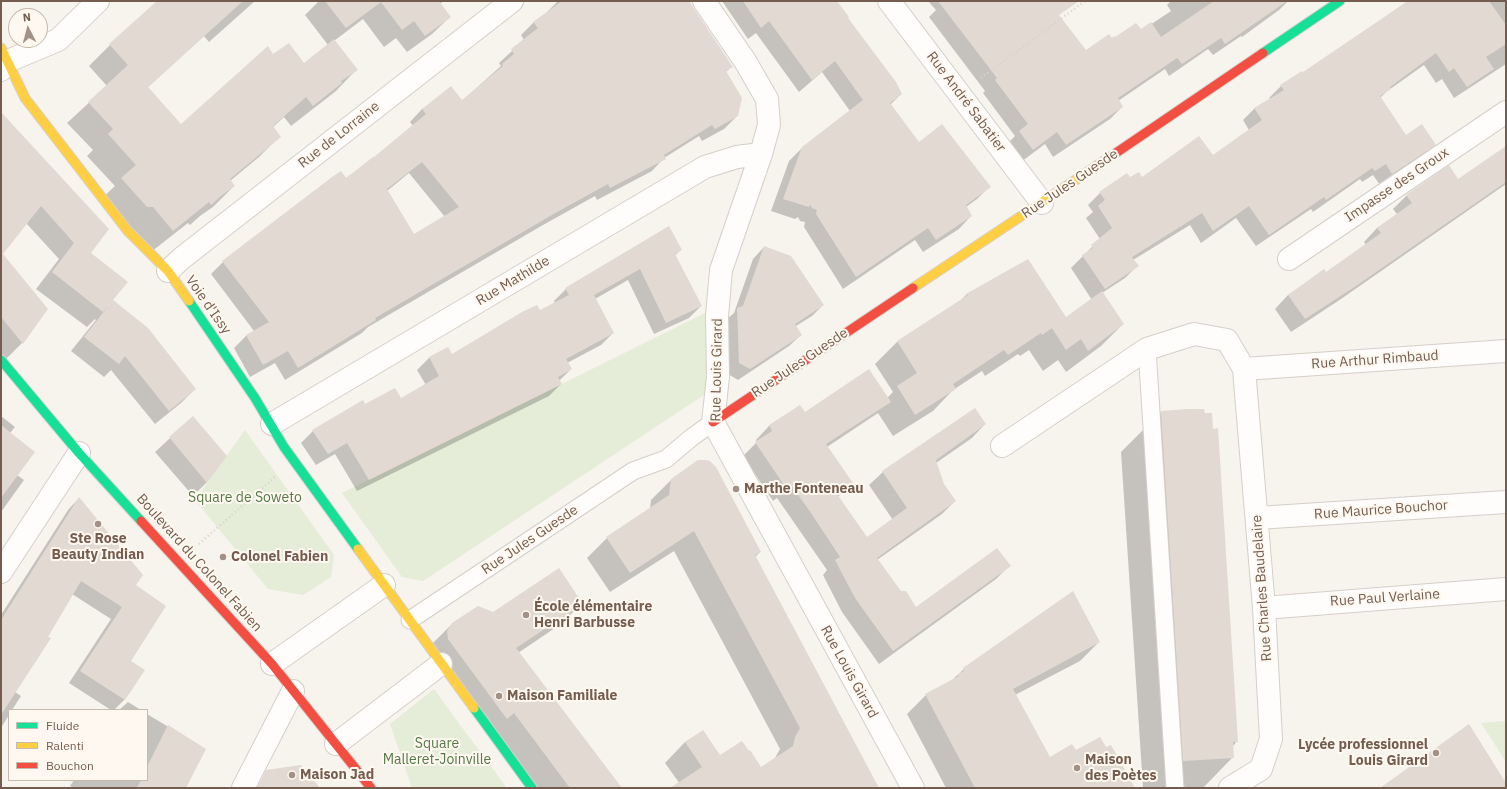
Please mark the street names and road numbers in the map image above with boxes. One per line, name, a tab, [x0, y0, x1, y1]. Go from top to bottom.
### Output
street label: Rue André Sabatier	[923, 48, 1009, 156]
street label: Rue de Lorraine	[295, 98, 383, 172]
street label: Impasse des Groux	[1342, 144, 1452, 226]
street label: Rue Jules Guesde	[1019, 146, 1121, 222]
street label: Rue Mathilde	[473, 252, 553, 310]
street label: Voie d'Issy	[182, 272, 234, 338]
street label: Rue Louis Girard	[708, 318, 726, 422]
street label: Rue Jules Guesde	[749, 325, 851, 401]
street label: Rue Arthur Rimbaud	[1311, 347, 1439, 373]
street label: Boulevard du Colonel Fabien	[133, 491, 265, 635]
street label: Rue Maurice Bouchor	[1313, 497, 1449, 523]
street label: Rue Jules Guesde	[479, 502, 581, 578]
street label: Rue Charles Baudelaire	[1249, 514, 1275, 662]
street label: Rue Paul Verlaine	[1329, 586, 1441, 610]
street label: Rue Louis Girard	[817, 623, 881, 721]

